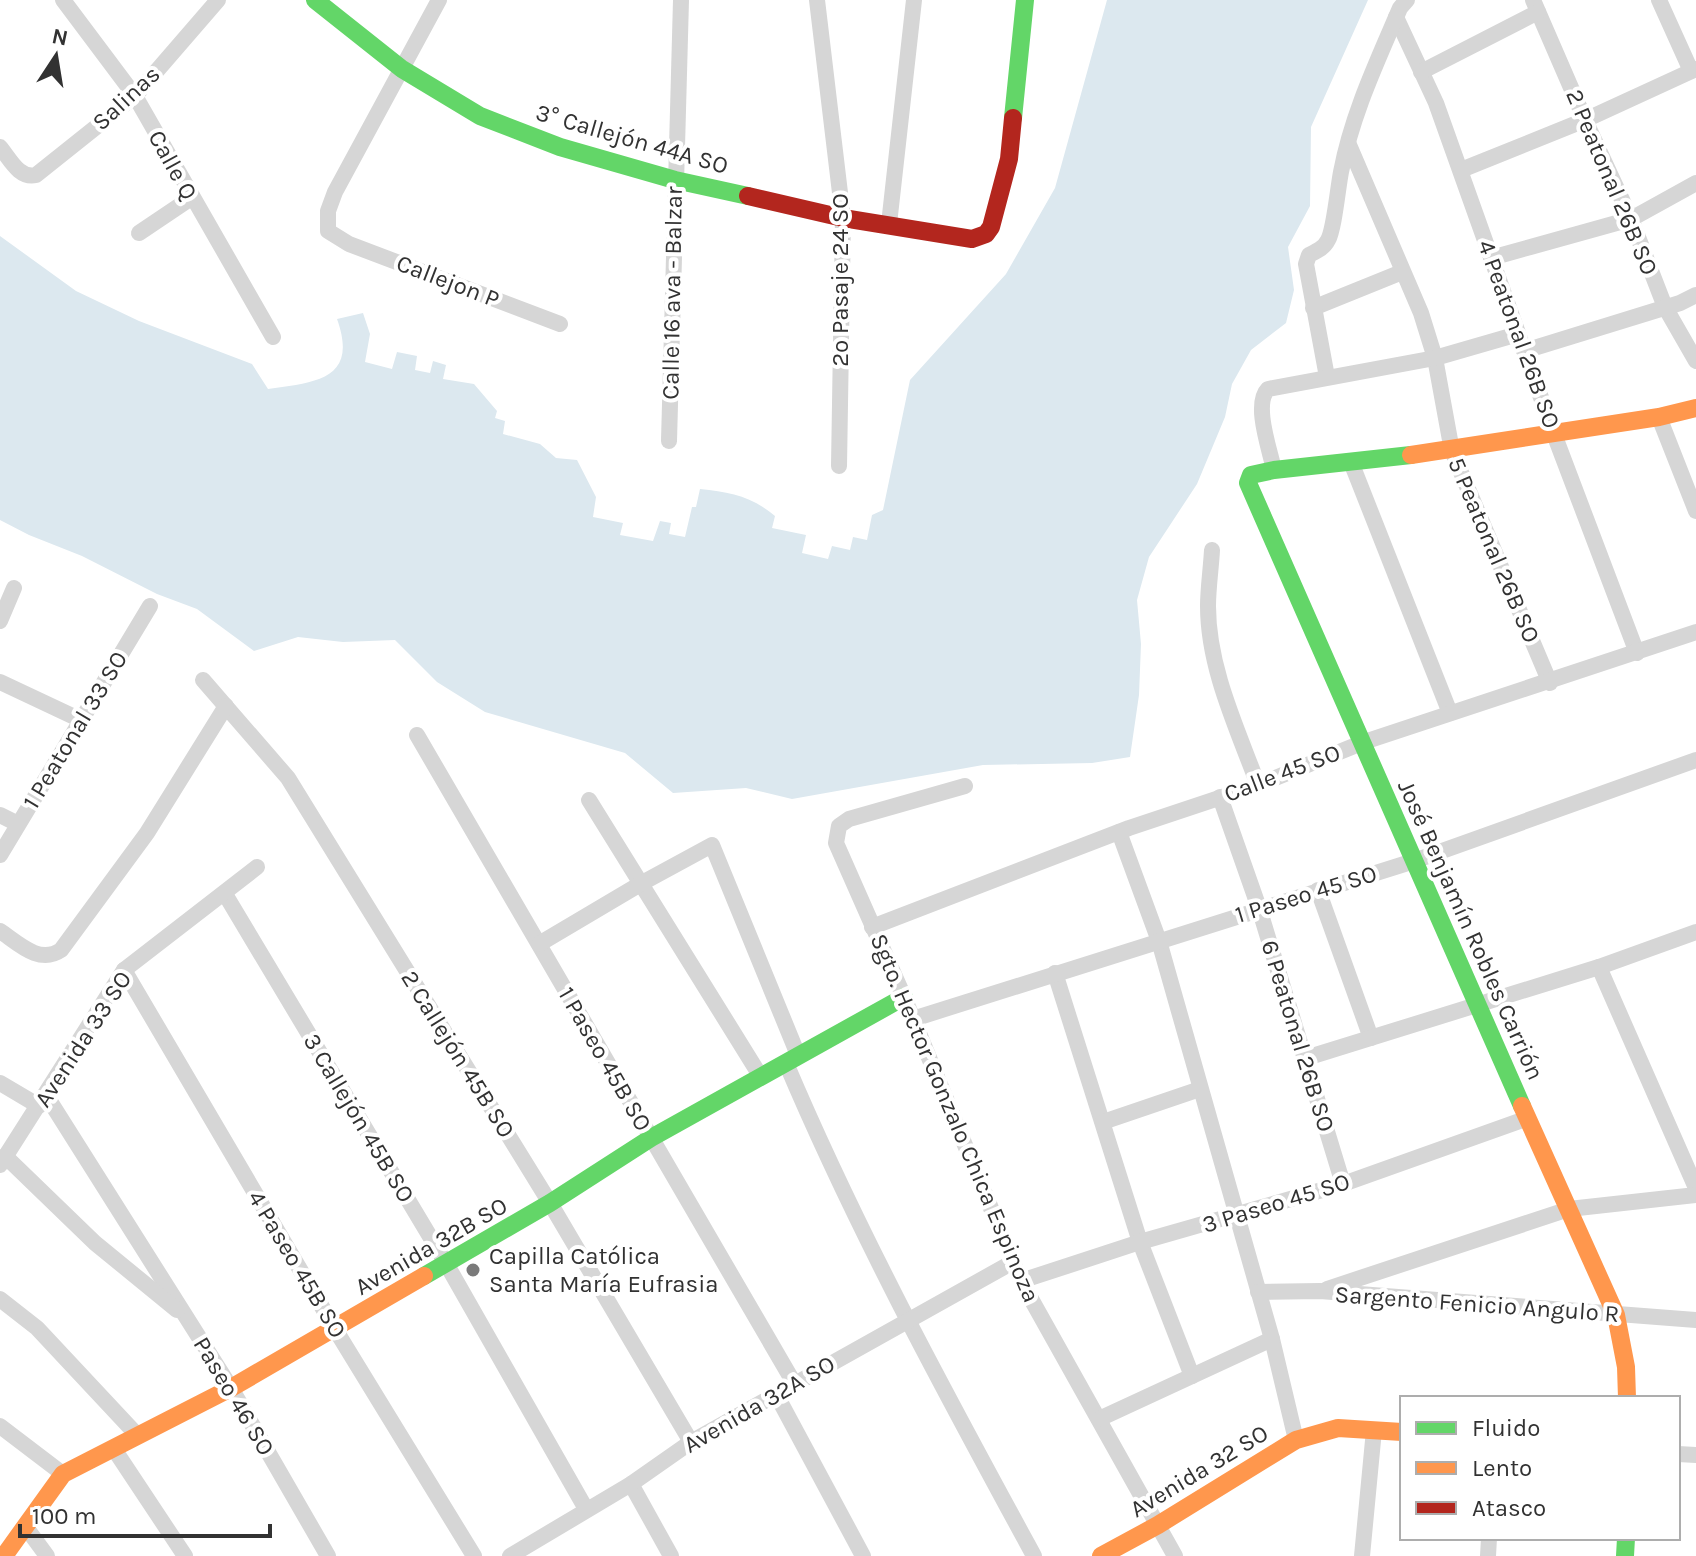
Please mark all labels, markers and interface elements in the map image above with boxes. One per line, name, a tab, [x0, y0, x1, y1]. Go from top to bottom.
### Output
north arrow	[16, 16, 96, 96]
text: N	[50, 23, 70, 52]
street label: Salinas	[87, 60, 165, 136]
street label: 2 Peatonal 26B SO	[1560, 85, 1664, 279]
street label: 3° Callejón 44A SO	[533, 98, 731, 180]
street label: Calle Q	[143, 125, 203, 205]
street label: Calle 16 ava - Balzar	[656, 186, 688, 400]
street label: 2º Pasaje 24 SO	[826, 193, 854, 367]
street label: 4 Peatonal 26B SO	[1472, 236, 1566, 432]
street label: Callejon P	[393, 249, 503, 313]
street label: 5 Peatonal 26B SO	[1442, 453, 1546, 647]
street label: 1 Peatonal 33 SO	[17, 646, 133, 814]
street label: Calle 45 SO	[1220, 738, 1344, 808]
street label: José Benjamín Robles Carrión	[1392, 776, 1550, 1084]
street label: 1 Paseo 45 SO	[1232, 859, 1380, 929]
street label: Sgto. Hector Gonzalo Chica Espinoza	[864, 929, 1046, 1307]
street label: 6 Peatonal 26B SO	[1256, 937, 1340, 1135]
street label: 2 Callejón 45B SO	[395, 965, 521, 1143]
street label: Avenida 33 SO	[29, 966, 137, 1112]
street label: 1 Paseo 45B SO	[553, 982, 657, 1136]
street label: 3 Callejón 45B SO	[298, 1029, 420, 1207]
street label: 3 Paseo 45 SO	[1199, 1167, 1353, 1239]
street label: 4 Paseo 45B SO	[242, 1185, 352, 1343]
street label: Avenida 32B SO	[350, 1191, 512, 1301]
place label: Capilla Católica Santa María Eufrasia	[489, 1242, 719, 1298]
marker: Capilla Católica Santa María Eufrasia	[464, 1261, 482, 1279]
street label: Sargento Fenicio Angulo R	[1334, 1280, 1620, 1328]
street label: Paseo 46 SO	[188, 1332, 280, 1460]
street label: Avenida 32A SO	[678, 1349, 840, 1459]
legend	[1400, 1396, 1680, 1540]
text: Fluido	[1472, 1414, 1540, 1442]
street label: Avenida 32 SO	[1125, 1419, 1273, 1523]
text: Lento	[1472, 1454, 1532, 1482]
scale bar	[20, 1488, 270, 1538]
text: Atasco	[1472, 1494, 1546, 1522]
text: 100 m	[32, 1502, 97, 1530]

